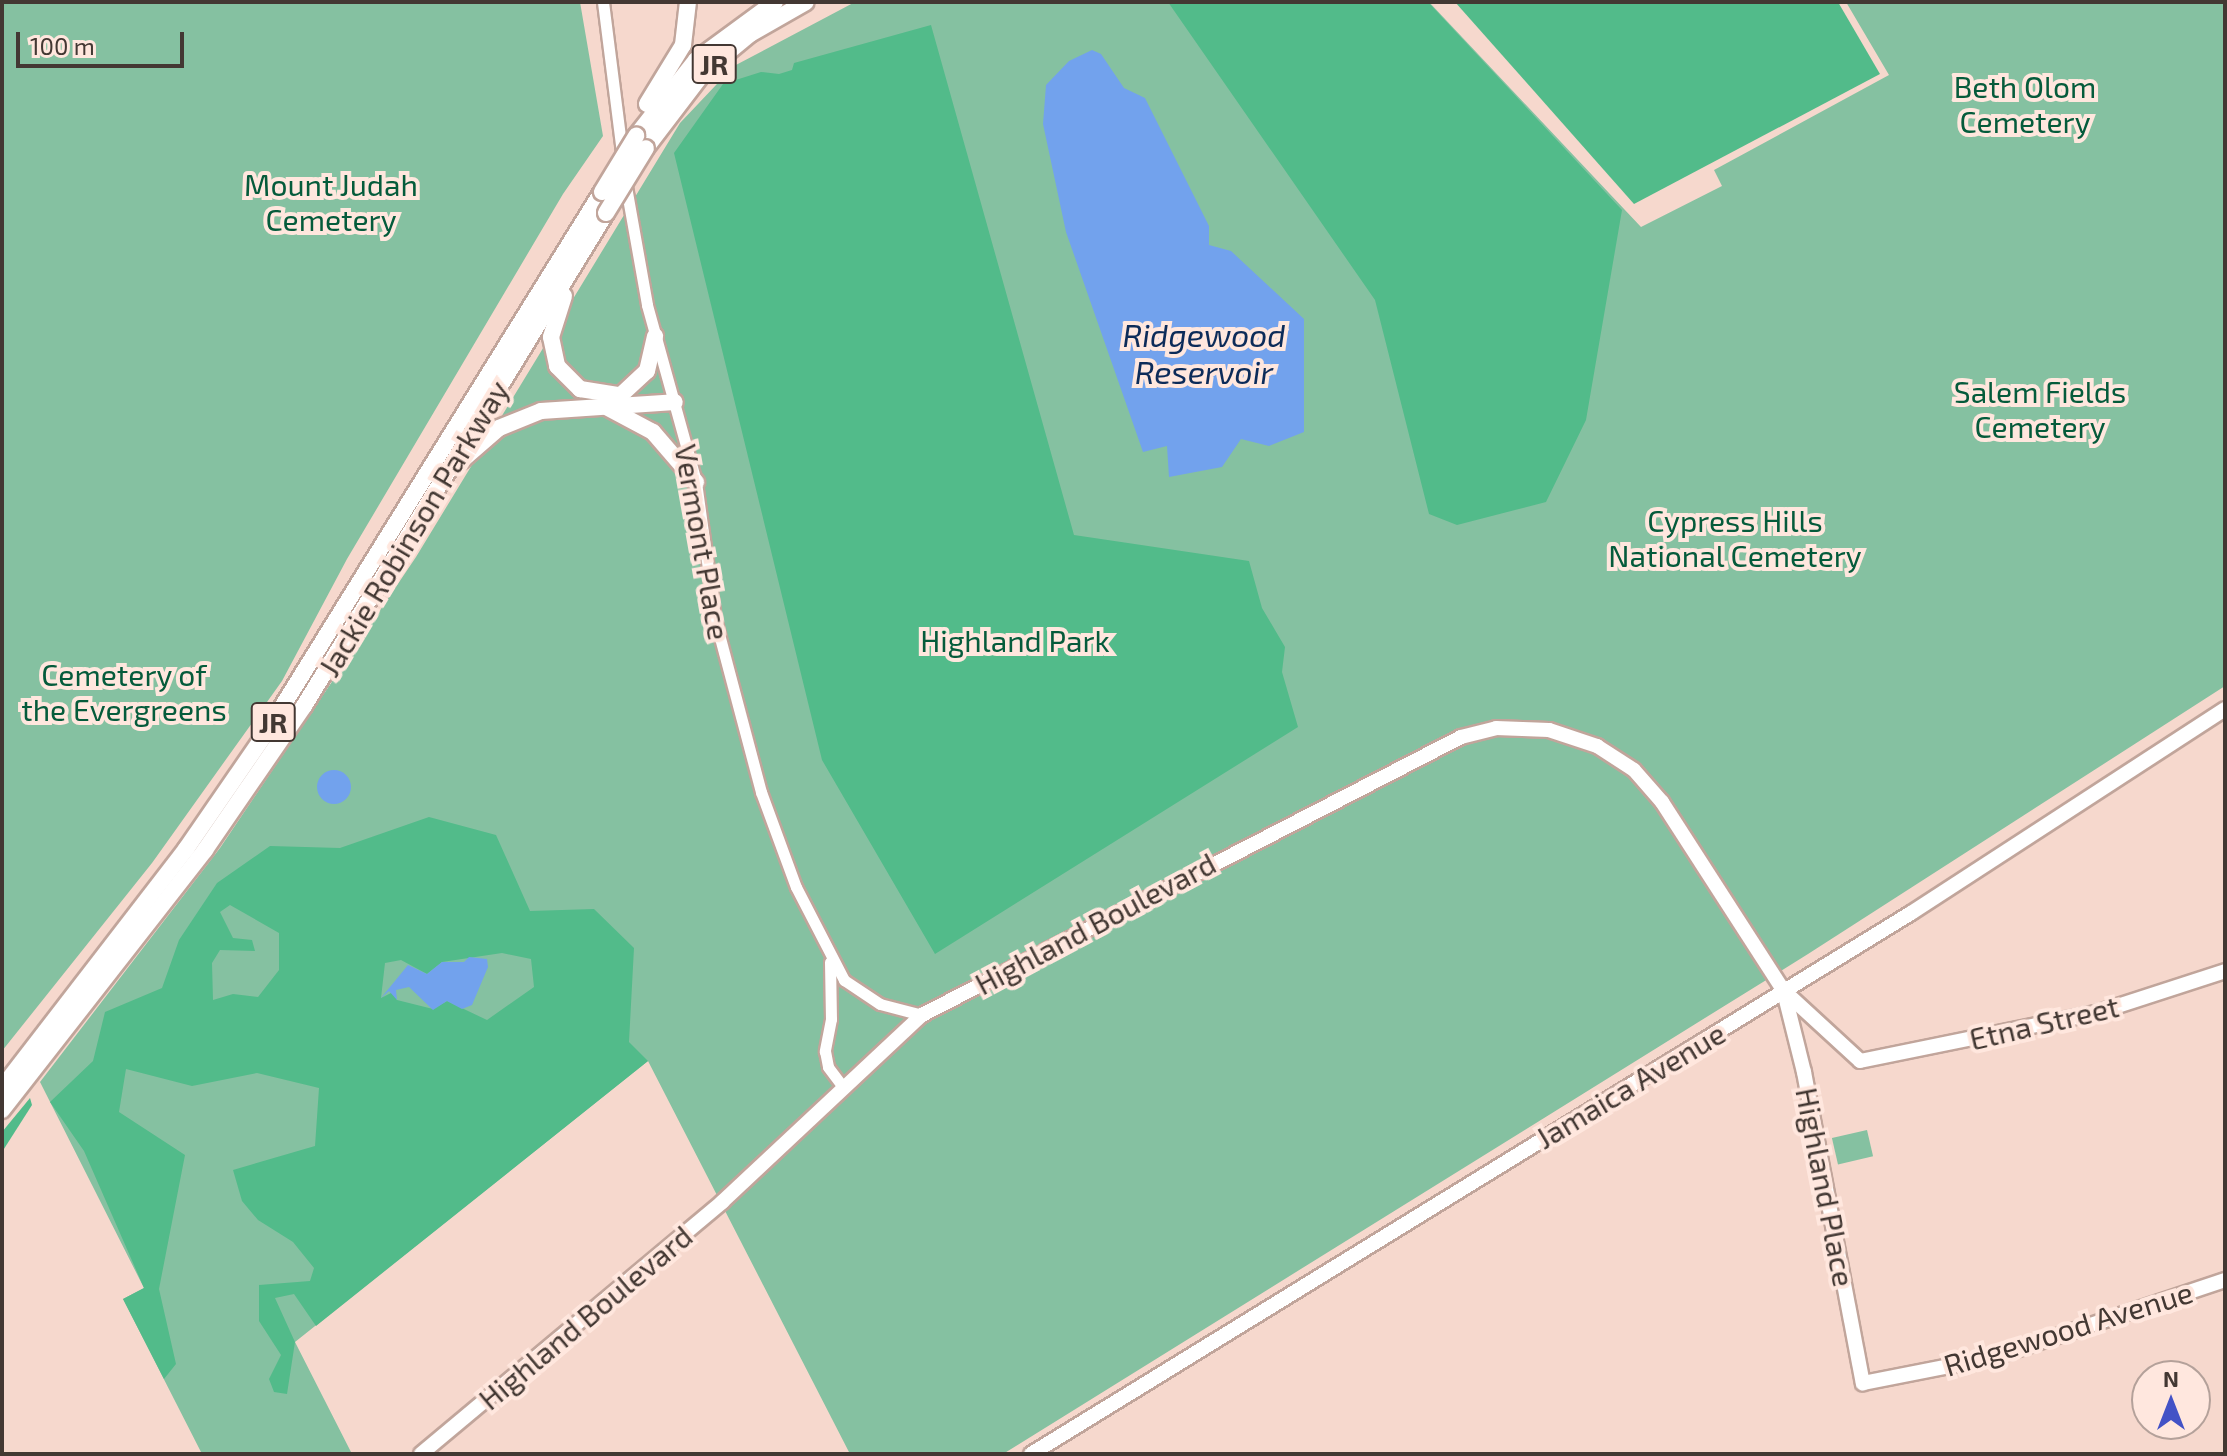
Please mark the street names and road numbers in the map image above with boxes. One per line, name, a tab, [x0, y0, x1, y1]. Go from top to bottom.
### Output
road number: JR	[690, 40, 738, 88]
street label: Jackie Robinson Parkway	[310, 373, 516, 683]
street label: Vermont Place	[668, 441, 738, 643]
road number: JR	[249, 698, 297, 746]
street label: Highland Boulevard	[969, 844, 1221, 1002]
street label: Etna Street	[1966, 987, 2122, 1057]
street label: Jamaica Avenue	[1528, 1014, 1732, 1156]
street label: Highland Place	[1789, 1084, 1863, 1290]
street label: Highland Boulevard	[471, 1217, 699, 1417]
street label: Ridgewood Avenue	[1939, 1273, 2197, 1383]

